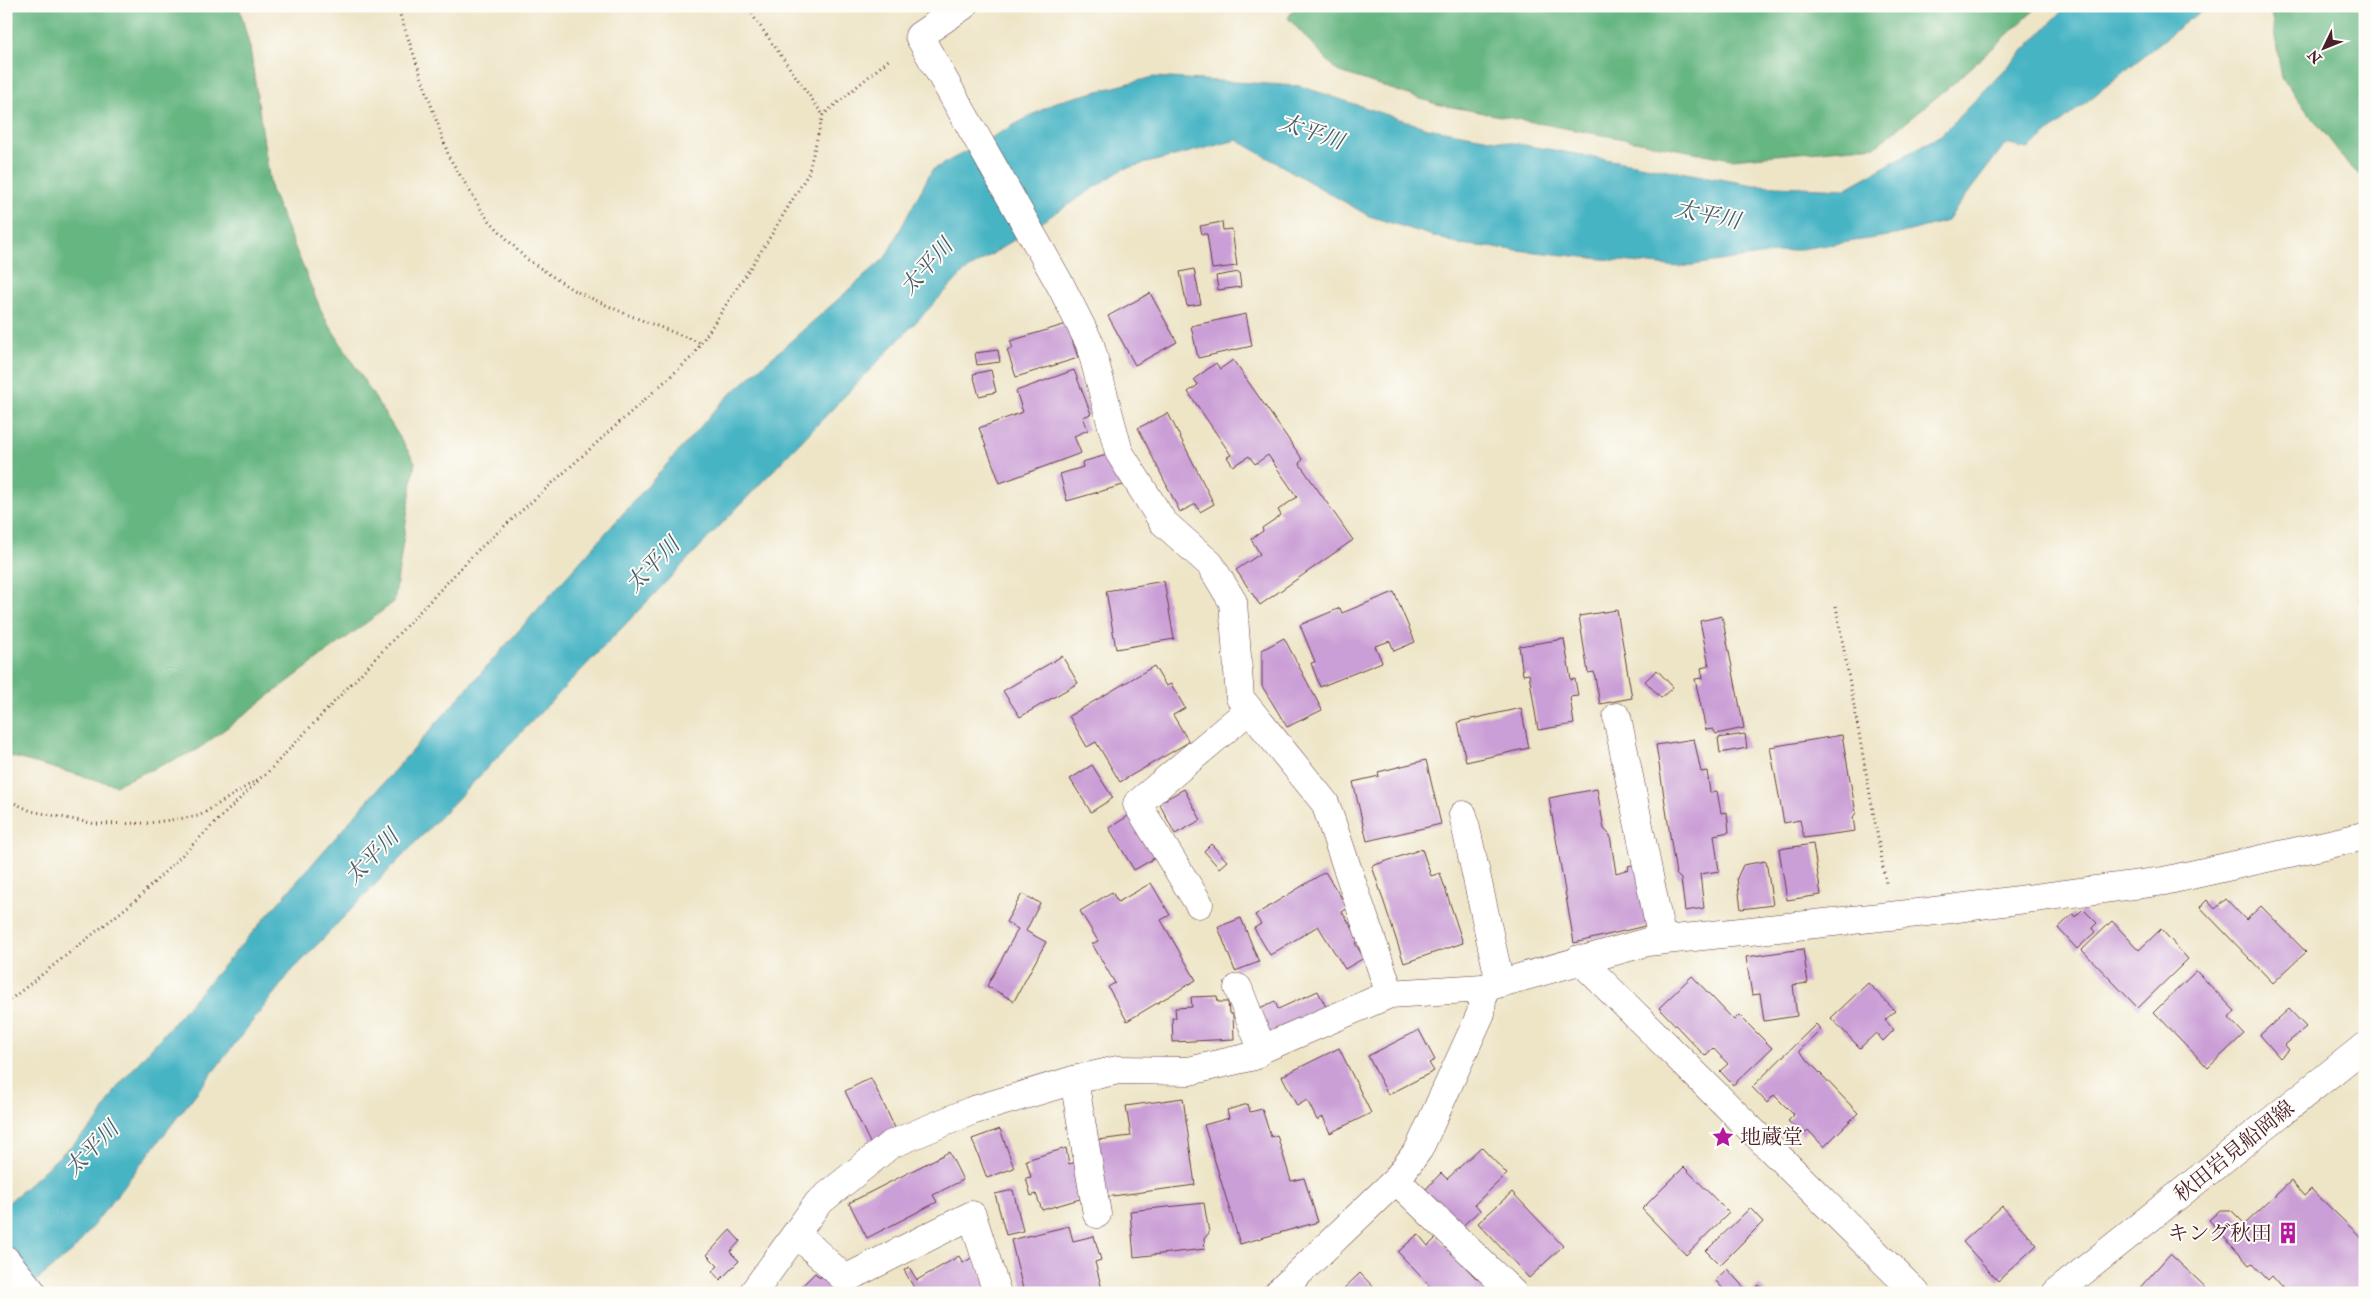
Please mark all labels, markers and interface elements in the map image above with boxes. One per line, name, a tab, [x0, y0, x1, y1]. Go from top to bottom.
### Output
north arrow	[2298, 22, 2348, 72]
text: N	[2304, 46, 2326, 68]
water label: 太平川	[1276, 108, 1349, 157]
water label: 太平川	[1673, 194, 1745, 236]
water label: 太平川	[894, 231, 961, 301]
water label: 太平川	[620, 530, 687, 598]
water label: 太平川	[339, 822, 406, 890]
street label: 秋田岩見船岡線	[2169, 1095, 2300, 1208]
water label: 太平川	[59, 1114, 126, 1182]
place icon: 地蔵堂	[1710, 1124, 1736, 1150]
place label: 地蔵堂	[1740, 1124, 1803, 1151]
place label: キング秋田	[2168, 1220, 2272, 1247]
building icon: キング秋田	[2275, 1220, 2301, 1246]

